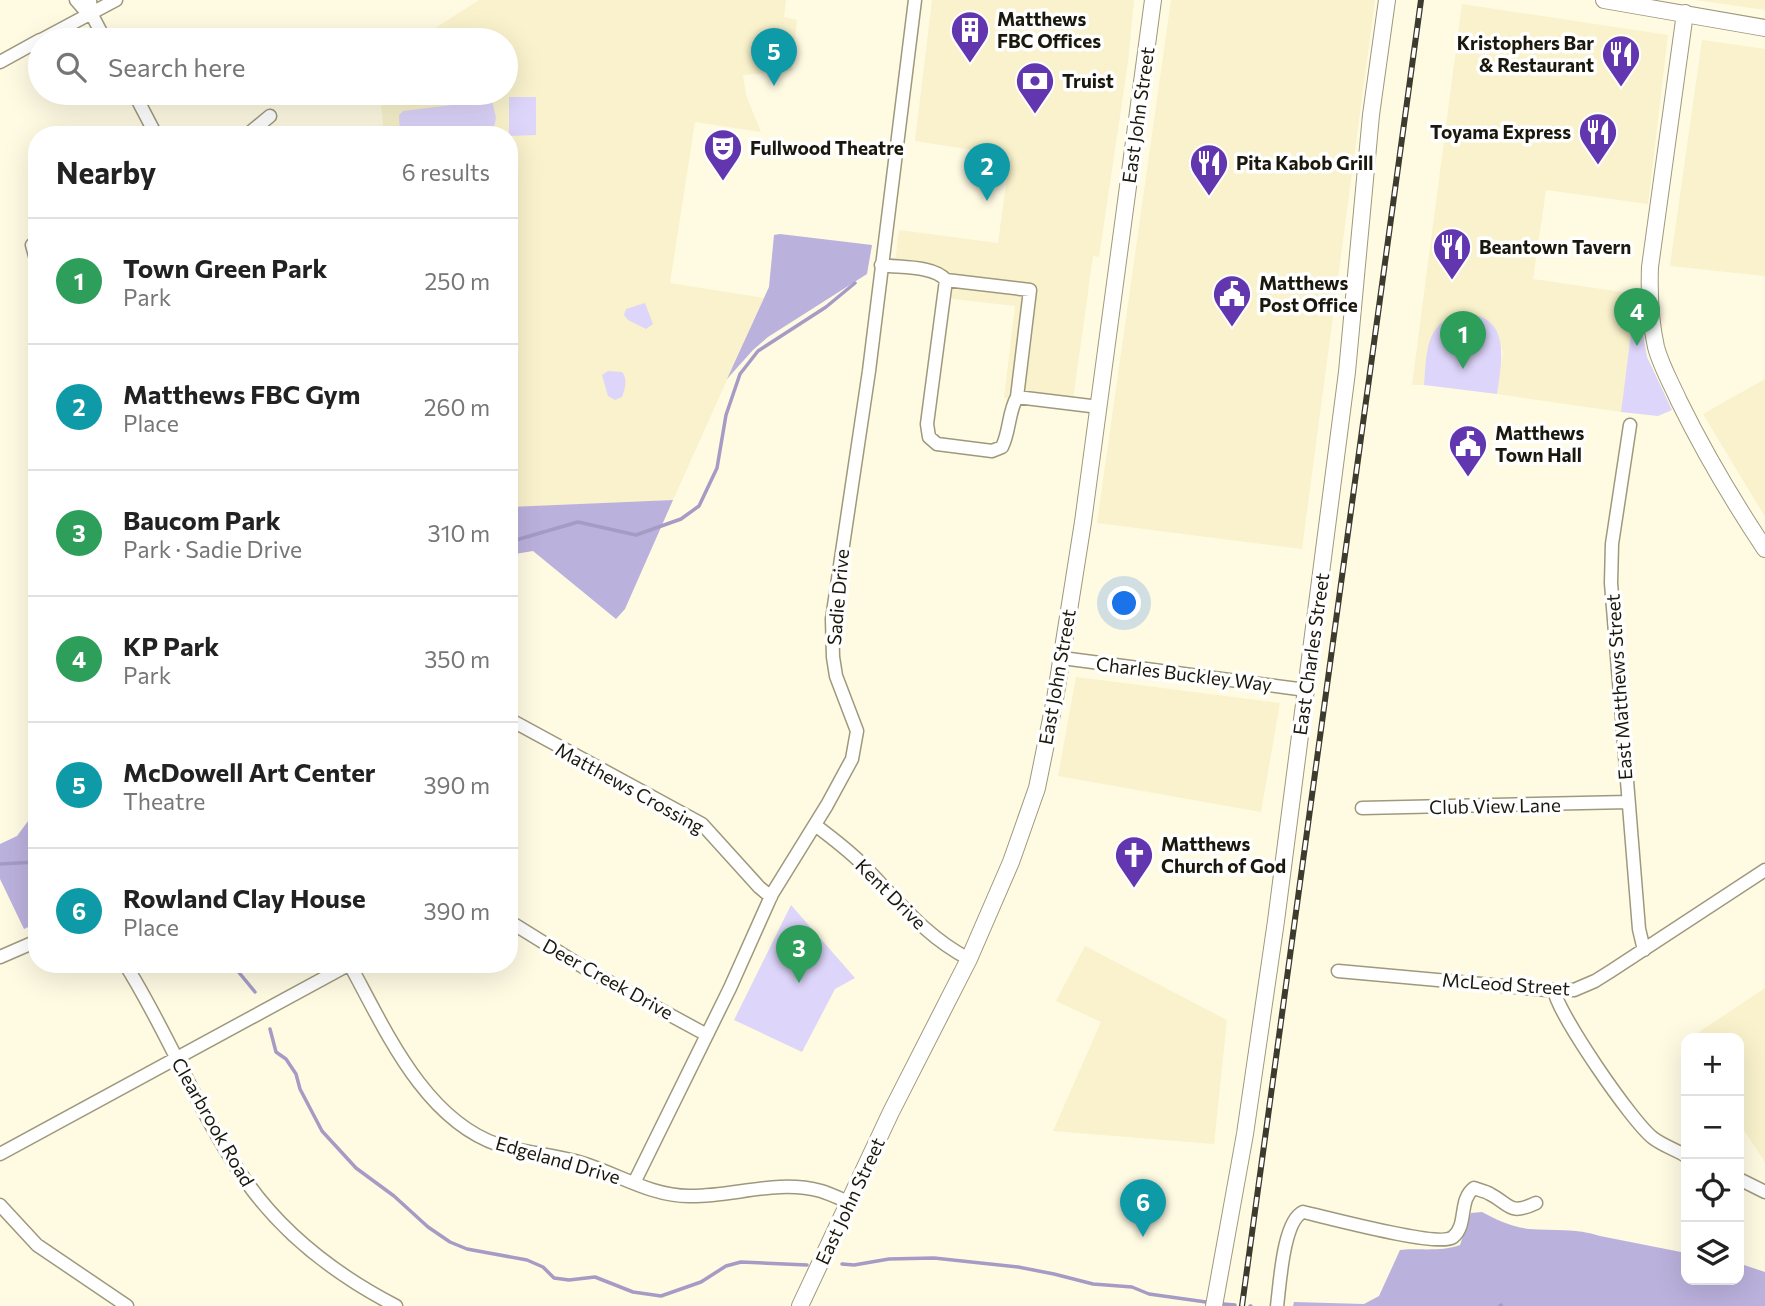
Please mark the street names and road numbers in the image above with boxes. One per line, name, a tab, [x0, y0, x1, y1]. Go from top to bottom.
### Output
street label: East John Street	[1117, 45, 1158, 184]
street label: Sadie Drive	[822, 548, 853, 646]
street label: East Charles Street	[1288, 571, 1333, 736]
street label: East Matthews Street	[1601, 593, 1636, 781]
street label: East John Street	[1033, 607, 1080, 746]
street label: Charles Buckley Way	[1095, 651, 1274, 696]
street label: Matthews Crossing	[552, 737, 709, 838]
street label: Club View Lane	[1429, 793, 1561, 818]
street label: Kent Drive	[851, 854, 931, 934]
street label: Deer Creek Drive	[539, 933, 677, 1024]
street label: McLeod Street	[1441, 968, 1571, 999]
street label: Clearbrook Road	[167, 1053, 260, 1190]
street label: Edgeland Drive	[493, 1131, 623, 1188]
street label: East John Street	[810, 1134, 889, 1268]

